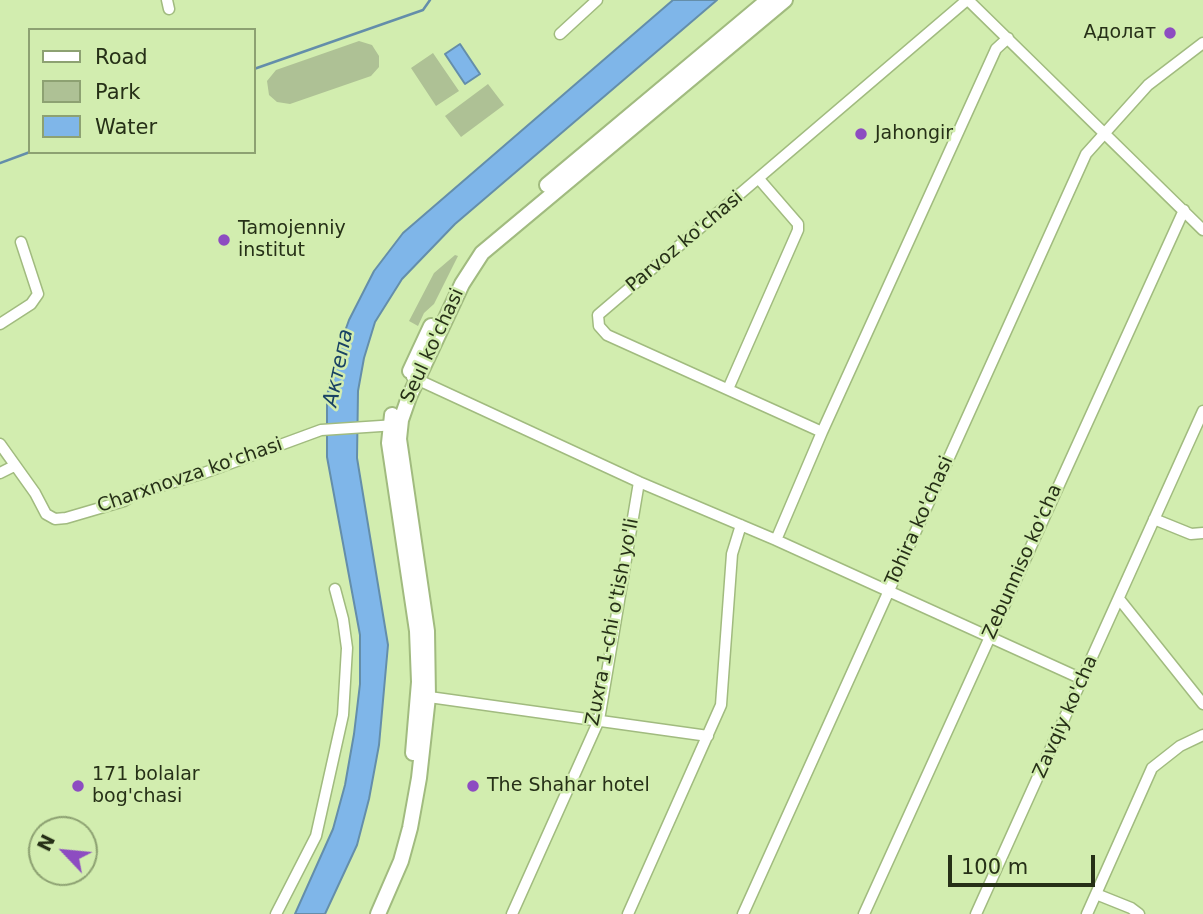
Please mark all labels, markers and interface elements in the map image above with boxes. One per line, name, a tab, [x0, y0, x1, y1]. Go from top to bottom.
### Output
place label: Адолат	[1083, 22, 1156, 44]
marker: Адолат	[1162, 25, 1178, 41]
legend	[28, 28, 256, 154]
text: Road	[95, 45, 148, 69]
text: Park	[95, 80, 140, 104]
text: Water	[95, 115, 157, 139]
place label: Jahongir	[875, 123, 953, 145]
marker: Jahongir	[853, 126, 869, 142]
street label: Parvoz ko'chasi	[622, 187, 748, 297]
place label: Tamojenniy institut	[238, 218, 346, 262]
marker: Tamojenniy institut	[216, 232, 232, 248]
street label: Seul ko'chasi	[397, 285, 469, 407]
water label: Актепа	[318, 327, 360, 409]
street label: Charxnovza ko'chasi	[94, 434, 286, 518]
street label: Tohira ko'chasi	[881, 453, 959, 589]
street label: Zebunniso ko'cha	[979, 481, 1067, 643]
street label: Zuxra 1-chi o'tish yo'li	[582, 516, 644, 728]
street label: Zavqiy ko'cha	[1029, 652, 1103, 782]
place label: 171 bolalar bog'chasi	[92, 764, 200, 808]
place label: The Shahar hotel	[487, 775, 650, 797]
marker: 171 bolalar bog'chasi	[70, 778, 86, 794]
marker: The Shahar hotel	[465, 778, 481, 794]
north arrow	[28, 816, 98, 886]
text: N	[33, 831, 59, 855]
scale bar	[951, 841, 1098, 885]
text: 100 m	[961, 855, 1028, 879]

